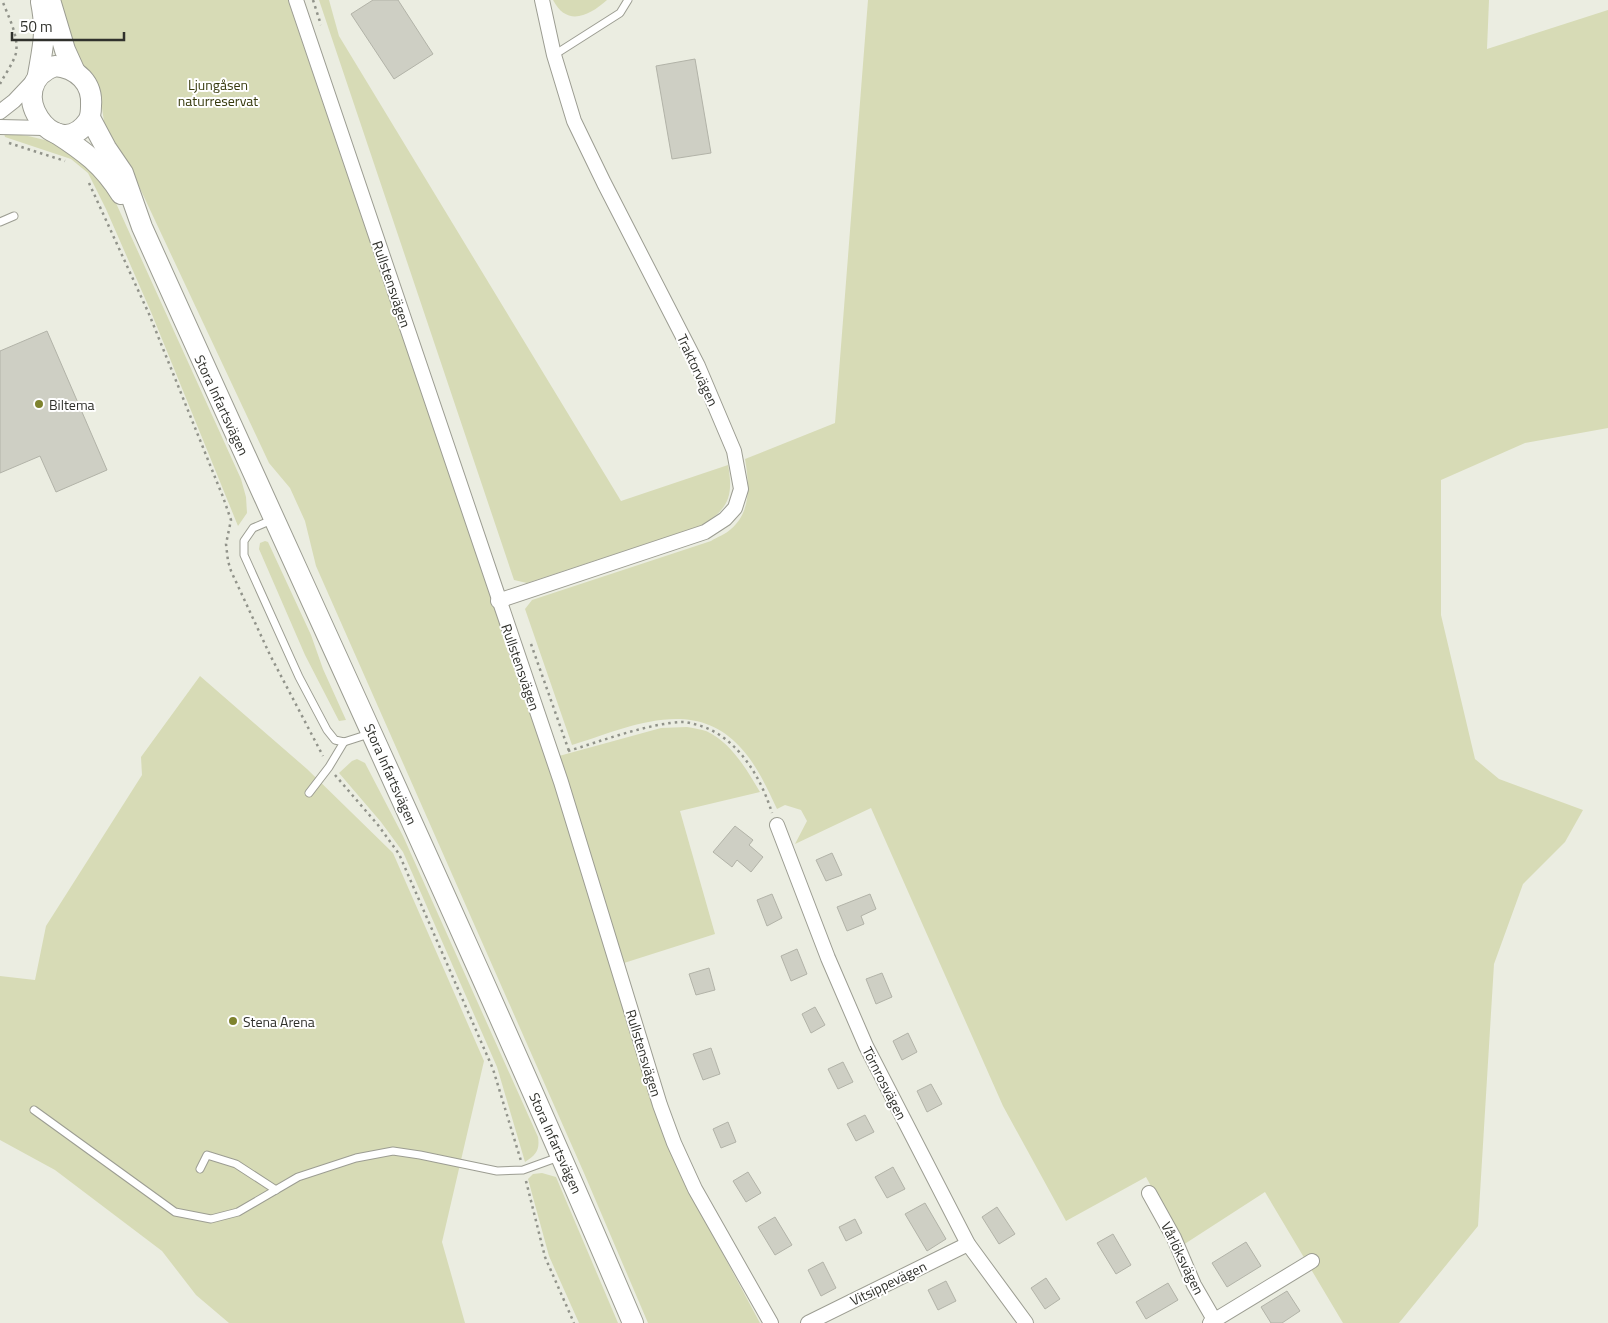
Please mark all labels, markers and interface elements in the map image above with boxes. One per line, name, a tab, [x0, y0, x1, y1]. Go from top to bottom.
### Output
scale bar	[12, 10, 125, 42]
text: 50 m	[20, 15, 53, 38]
park label: Ljungåsen naturreservat	[178, 74, 258, 111]
street label: Rullstensvägen	[367, 238, 417, 330]
street label: Traktorvägen	[672, 331, 724, 409]
street label: Stora Infartsvägen	[189, 351, 255, 459]
place label: Biltema	[49, 394, 95, 415]
marker: Biltema	[33, 398, 45, 410]
street label: Rullstensvägen	[496, 621, 546, 713]
street label: Stora Infartsvägen	[359, 720, 423, 828]
street label: Rullstensvägen	[621, 1007, 667, 1099]
place label: Stena Arena	[243, 1011, 315, 1032]
marker: Stena Arena	[227, 1015, 239, 1027]
street label: Törnrosvägen	[858, 1043, 912, 1123]
street label: Stora Infartsvägen	[524, 1089, 588, 1197]
street label: Vårlöksvägen	[1156, 1218, 1210, 1298]
street label: Vitsippevägen	[846, 1255, 930, 1311]

